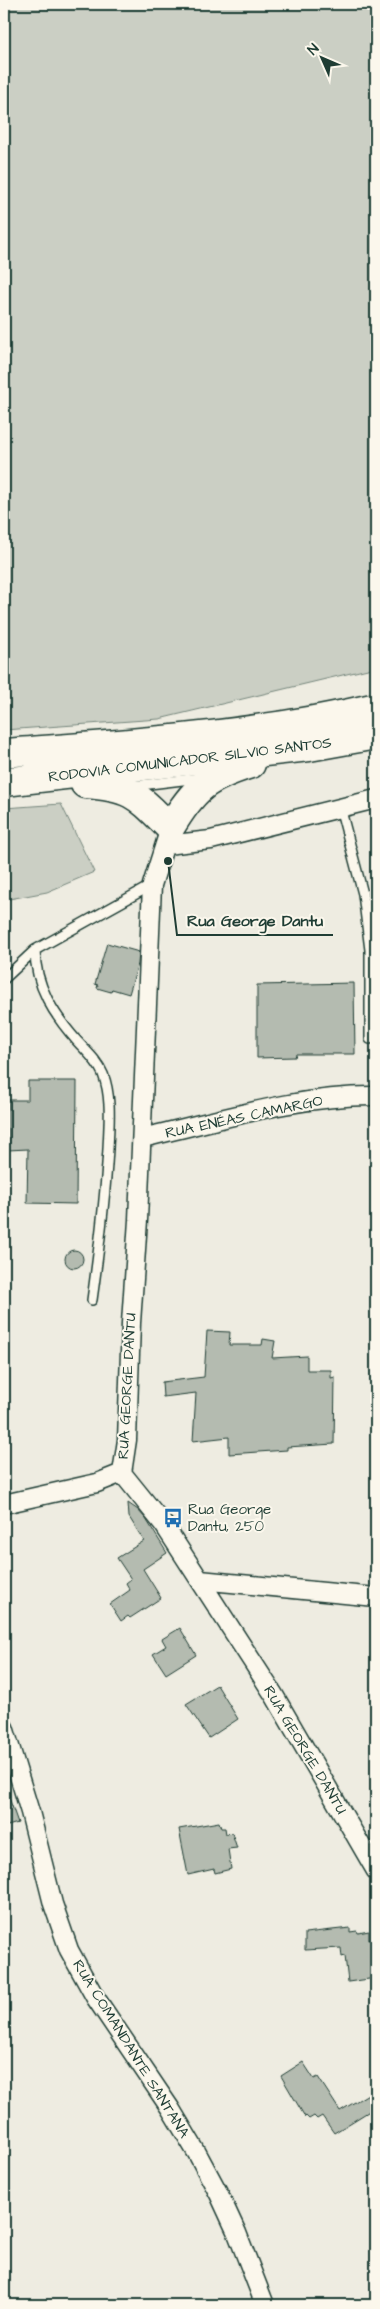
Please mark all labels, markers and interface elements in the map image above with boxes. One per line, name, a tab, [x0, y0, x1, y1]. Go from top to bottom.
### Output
north arrow	[298, 32, 348, 82]
text: N	[303, 39, 324, 60]
street label: RODOVIA COMUNICADOR SILVIO SANTOS	[47, 732, 333, 788]
callout: Rua George Dantu	[177, 904, 333, 935]
text: Rua George Dantu	[187, 910, 323, 934]
street label: RUA ENÉAS CAMARGO	[163, 1090, 325, 1144]
street label: RUA GEORGE DANTU	[113, 1312, 141, 1460]
place label: Rua George Dantu, 250	[188, 1499, 271, 1537]
bus stop icon: Rua George Dantu, 250	[162, 1507, 184, 1529]
street label: RUA GEORGE DANTU	[258, 1682, 352, 1818]
street label: RUA COMANDANTE SANTANA	[67, 1956, 195, 2142]

